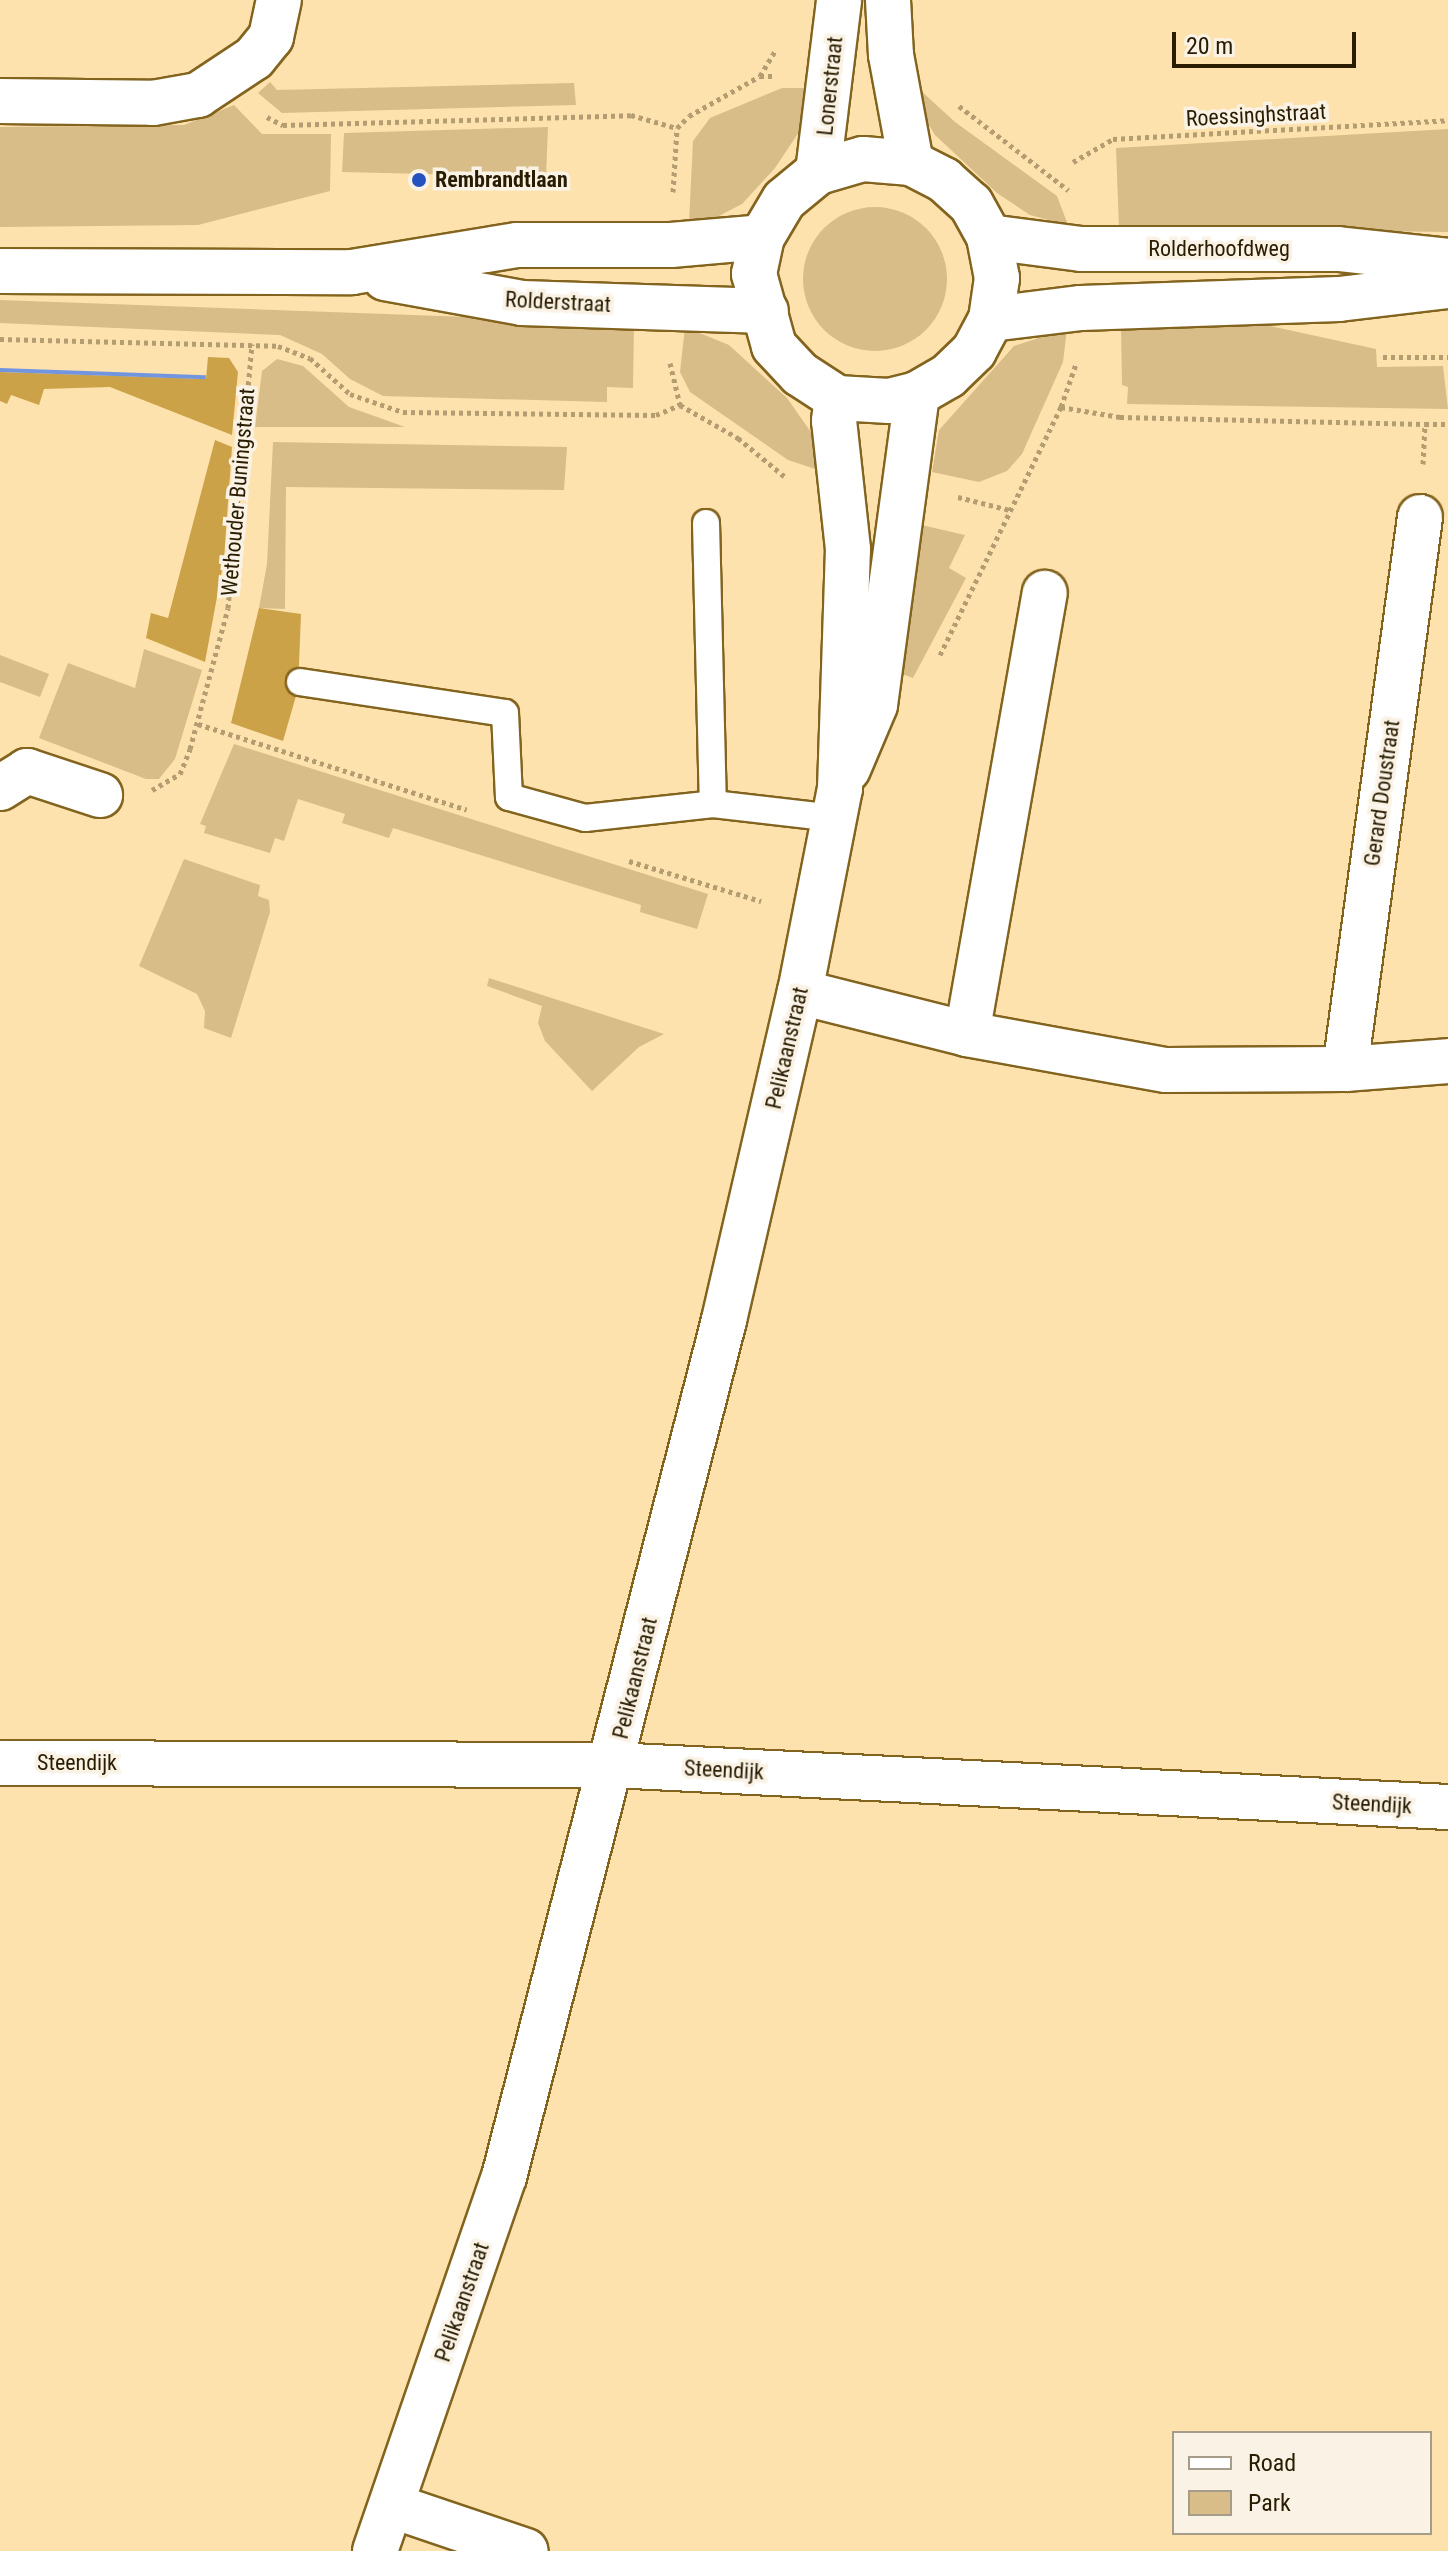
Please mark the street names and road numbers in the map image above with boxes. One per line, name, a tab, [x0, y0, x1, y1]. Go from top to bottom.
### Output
street label: Lonerstraat	[812, 35, 848, 137]
street label: Roessinghstraat	[1185, 98, 1327, 132]
street label: Rolderhoofdweg	[1148, 236, 1290, 262]
street label: Rolderstraat	[504, 286, 612, 318]
street label: Wethouder Buningstraat	[216, 387, 260, 597]
street label: Gerard Doustraat	[1359, 718, 1405, 868]
street label: Pelikaanstraat	[760, 984, 814, 1112]
street label: Pelikaanstraat	[607, 1614, 663, 1742]
street label: Steendijk	[37, 1750, 117, 1776]
street label: Steendijk	[683, 1755, 765, 1785]
street label: Steendijk	[1331, 1789, 1413, 1819]
street label: Pelikaanstraat	[429, 2239, 495, 2365]

